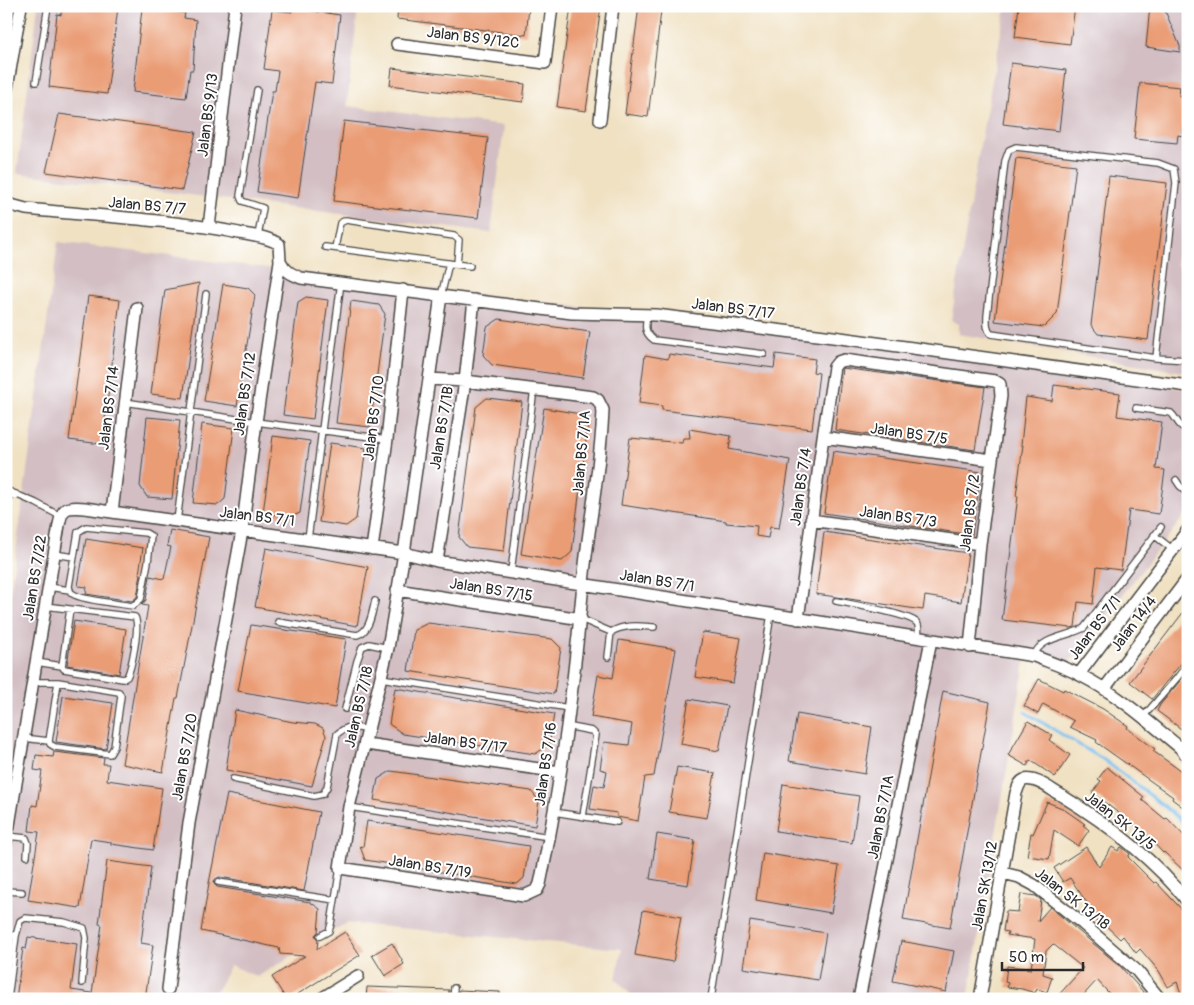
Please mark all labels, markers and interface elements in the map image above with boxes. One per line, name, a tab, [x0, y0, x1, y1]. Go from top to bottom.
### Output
street label: Jalan BS 9/12C	[426, 23, 520, 53]
street label: Jalan BS 9/13	[193, 72, 223, 158]
street label: Jalan BS 7/7	[107, 193, 187, 219]
street label: Jalan BS 7/17	[690, 294, 776, 324]
street label: Jalan BS 7/12	[230, 351, 260, 437]
street label: Jalan BS 7/14	[94, 365, 124, 451]
street label: Jalan BS 7/10	[359, 374, 389, 462]
street label: Jalan BS 7/1B	[426, 385, 458, 471]
street label: Jalan BS 7/1A	[569, 409, 595, 496]
street label: Jalan BS 7/5	[869, 419, 949, 449]
street label: Jalan BS 7/4	[786, 447, 816, 527]
street label: Jalan BS 7/2	[956, 473, 984, 553]
street label: Jalan BS 7/3	[858, 502, 938, 532]
street label: Jalan BS 7/1	[218, 503, 296, 531]
street label: Jalan BS 7/22	[19, 534, 51, 622]
street label: Jalan BS 7/1	[618, 566, 696, 596]
street label: Jalan BS 7/15	[448, 574, 534, 606]
street label: Jalan BS 7/1	[1065, 592, 1125, 664]
street label: Jalan 14/4	[1107, 592, 1161, 656]
street label: Jalan BS 7/18	[340, 664, 378, 750]
street label: Jalan BS 7/20	[168, 712, 202, 802]
street label: Jalan BS 7/16	[531, 721, 561, 807]
street label: Jalan BS 7/17	[422, 728, 508, 758]
street label: Jalan BS 7/1A	[864, 773, 899, 861]
street label: Jalan SK 13/5	[1081, 787, 1159, 855]
street label: Jalan SK 13/12	[968, 840, 1002, 932]
street label: Jalan BS 7/19	[387, 851, 473, 883]
street label: Jalan SK 13/18	[1031, 864, 1114, 934]
scale bar	[1002, 940, 1083, 972]
text: 50 m	[1009, 948, 1044, 967]

